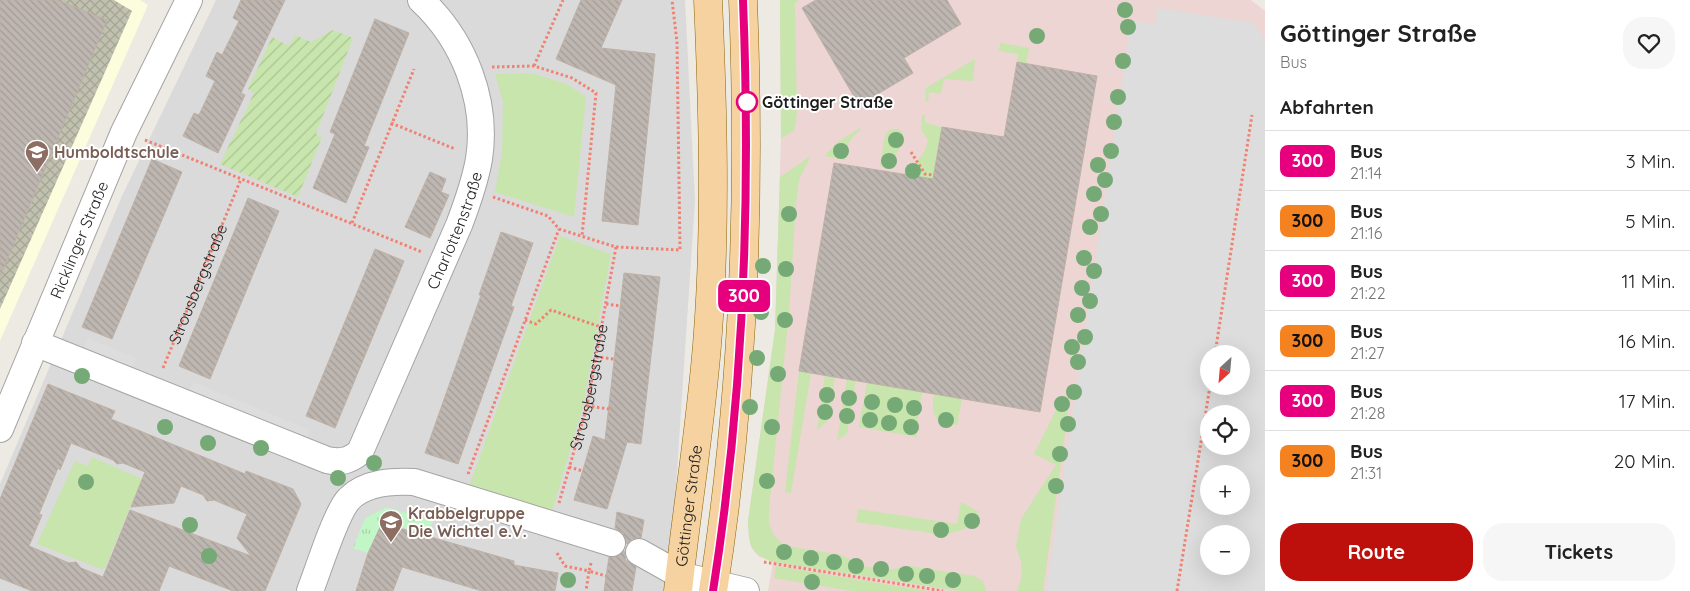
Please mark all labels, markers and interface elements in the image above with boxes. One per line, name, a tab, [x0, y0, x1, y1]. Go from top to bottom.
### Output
button: heart	[1623, 17, 1675, 69]
text: Göttinger Straße	[1280, 18, 1477, 48]
text: Bus	[1280, 52, 1307, 72]
marker: Göttinger Straße	[736, 91, 758, 113]
place label: Göttinger Straße	[762, 92, 893, 112]
text: Abfahrten	[1280, 95, 1374, 119]
school or university icon: Humboldtschule	[24, 139, 50, 173]
text: Bus	[1350, 139, 1383, 163]
place label: Humboldtschule	[54, 142, 179, 162]
text: 300	[1292, 149, 1323, 172]
text: 3 Min.	[1626, 149, 1675, 173]
text: 21:14	[1350, 163, 1382, 183]
street label: Charlottenstraße	[422, 169, 486, 292]
street label: Ricklinger Straße	[46, 178, 112, 302]
text: Bus	[1350, 199, 1383, 223]
text: 300	[1292, 209, 1323, 232]
text: 5 Min.	[1625, 209, 1675, 233]
street label: Strousbergstraße	[164, 221, 231, 347]
text: 21:16	[1350, 223, 1382, 243]
text: Bus	[1350, 259, 1383, 283]
text: 300	[1292, 269, 1323, 292]
text: 11 Min.	[1622, 269, 1675, 293]
line badge: 300	[715, 280, 773, 312]
text: 21:22	[1350, 283, 1386, 303]
text: 300	[728, 284, 760, 307]
text: Bus	[1350, 319, 1383, 343]
street label: Strousbergstraße	[565, 322, 612, 452]
text: 300	[1292, 329, 1323, 352]
text: 16 Min.	[1618, 329, 1675, 353]
text: 21:27	[1350, 343, 1385, 363]
north arrow	[1200, 345, 1250, 395]
map controls	[1200, 345, 1250, 575]
text: Bus	[1350, 379, 1383, 403]
text: 300	[1292, 389, 1323, 412]
text: 17 Min.	[1619, 389, 1675, 413]
text: 21:28	[1350, 403, 1385, 423]
button: locate	[1200, 405, 1250, 455]
text: Bus	[1350, 439, 1383, 463]
street label: Göttinger Straße	[671, 444, 706, 568]
text: 300	[1292, 449, 1323, 472]
text: 20 Min.	[1614, 449, 1675, 473]
text: 21:31	[1350, 463, 1382, 483]
button: +	[1200, 465, 1250, 515]
place label: Krabbelgruppe Die Wichtel e.V.	[408, 503, 527, 541]
school or university icon: Krabbelgruppe Die Wichtel e.V.	[378, 509, 404, 543]
button: Route	[1280, 523, 1473, 581]
button: Tickets	[1483, 523, 1675, 581]
button: −	[1200, 525, 1250, 575]

